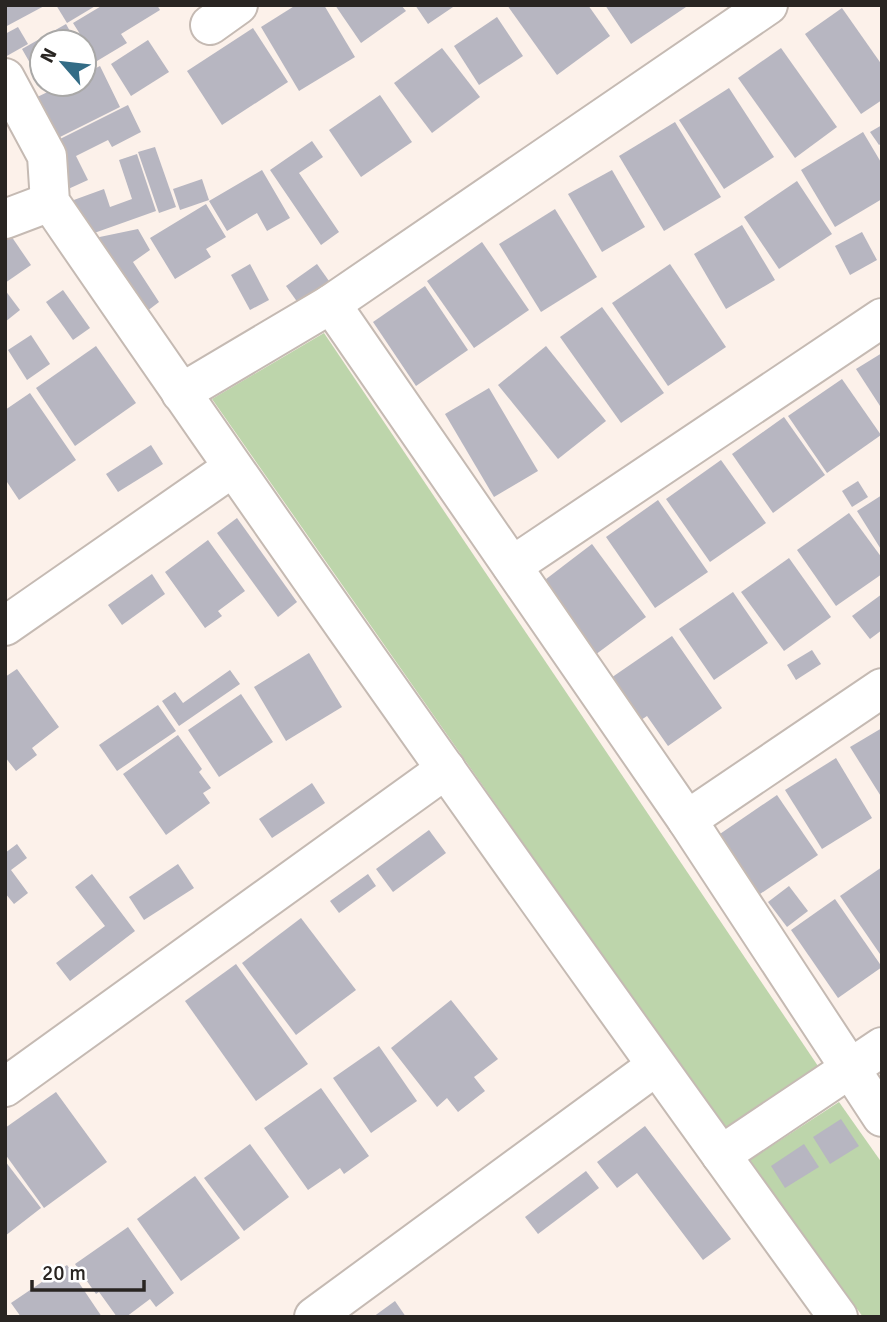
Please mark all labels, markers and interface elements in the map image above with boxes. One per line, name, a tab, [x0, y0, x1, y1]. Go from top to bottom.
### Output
north arrow	[28, 28, 98, 98]
text: N	[35, 44, 63, 67]
scale bar	[32, 1248, 144, 1292]
text: 20 m	[42, 1260, 86, 1286]

